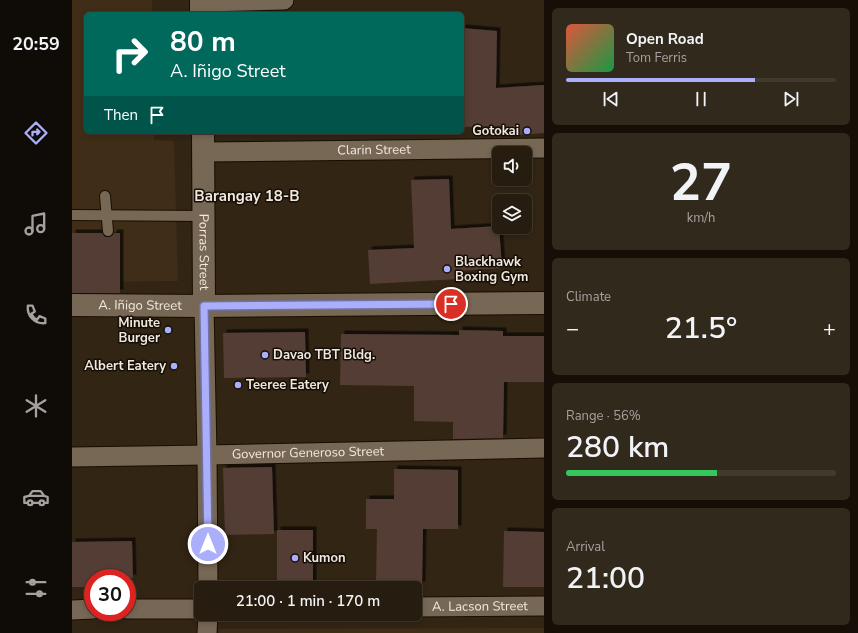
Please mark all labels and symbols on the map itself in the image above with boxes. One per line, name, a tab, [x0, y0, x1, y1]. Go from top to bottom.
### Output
place label: Gotokai	[472, 122, 519, 140]
marker: Gotokai	[522, 126, 532, 136]
street label: Clarin Street	[337, 141, 411, 159]
district label: Barangay 18-B	[194, 186, 300, 206]
street label: Porras Street	[194, 214, 213, 291]
place label: Blackhawk Boxing Gym	[455, 253, 528, 286]
marker: Blackhawk Boxing Gym	[442, 264, 452, 274]
pin	[434, 287, 468, 321]
street label: A. Iñigo Street	[98, 296, 182, 315]
place label: Minute Burger	[118, 314, 161, 347]
marker: Minute Burger	[163, 325, 173, 335]
place label: Davao TBT Bldg.	[273, 346, 375, 364]
marker: Davao TBT Bldg.	[260, 350, 270, 360]
place label: Albert Eatery	[84, 357, 166, 375]
marker: Albert Eatery	[169, 361, 179, 371]
place label: Teeree Eatery	[246, 376, 329, 394]
marker: Teeree Eatery	[233, 380, 243, 390]
street label: Governor Generoso Street	[232, 442, 385, 463]
position arrow	[187, 523, 229, 565]
place label: Kumon	[303, 549, 346, 567]
marker: Kumon	[290, 553, 300, 563]
speed limit sign: 30	[84, 569, 136, 621]
street label: A. Lacson Street	[432, 597, 528, 616]

